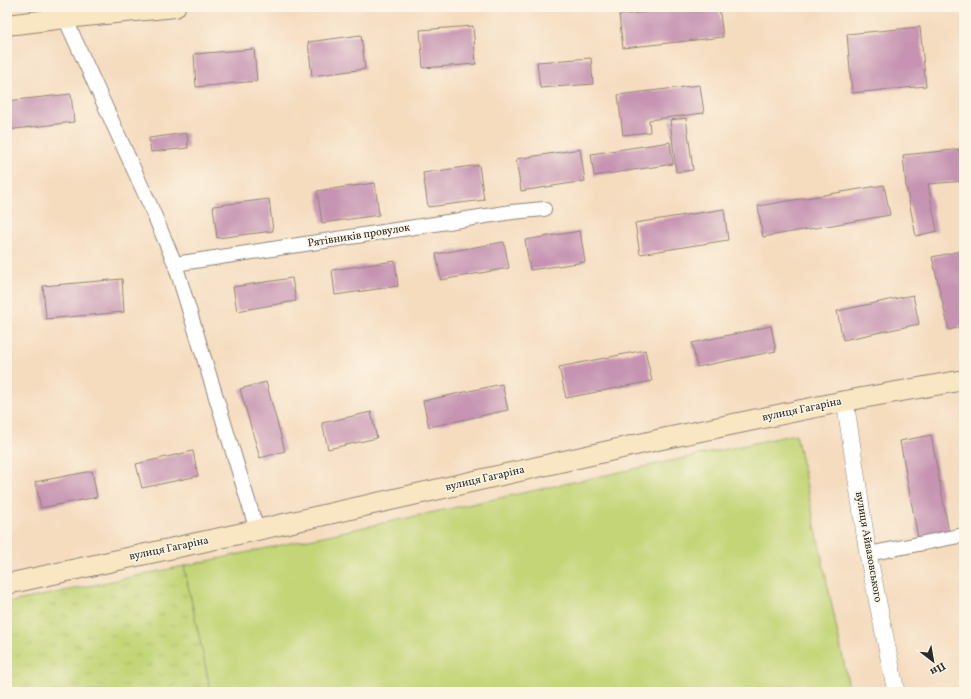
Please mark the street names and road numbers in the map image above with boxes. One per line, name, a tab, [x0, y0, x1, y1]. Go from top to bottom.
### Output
street label: Рятівників провулок	[307, 220, 411, 251]
street label: вулиця Гагаріна	[761, 394, 844, 426]
street label: вулиця Гагаріна	[444, 462, 527, 495]
street label: вулиця Айвазовського	[851, 490, 885, 604]
street label: вулиця Гагаріна	[128, 533, 211, 565]

